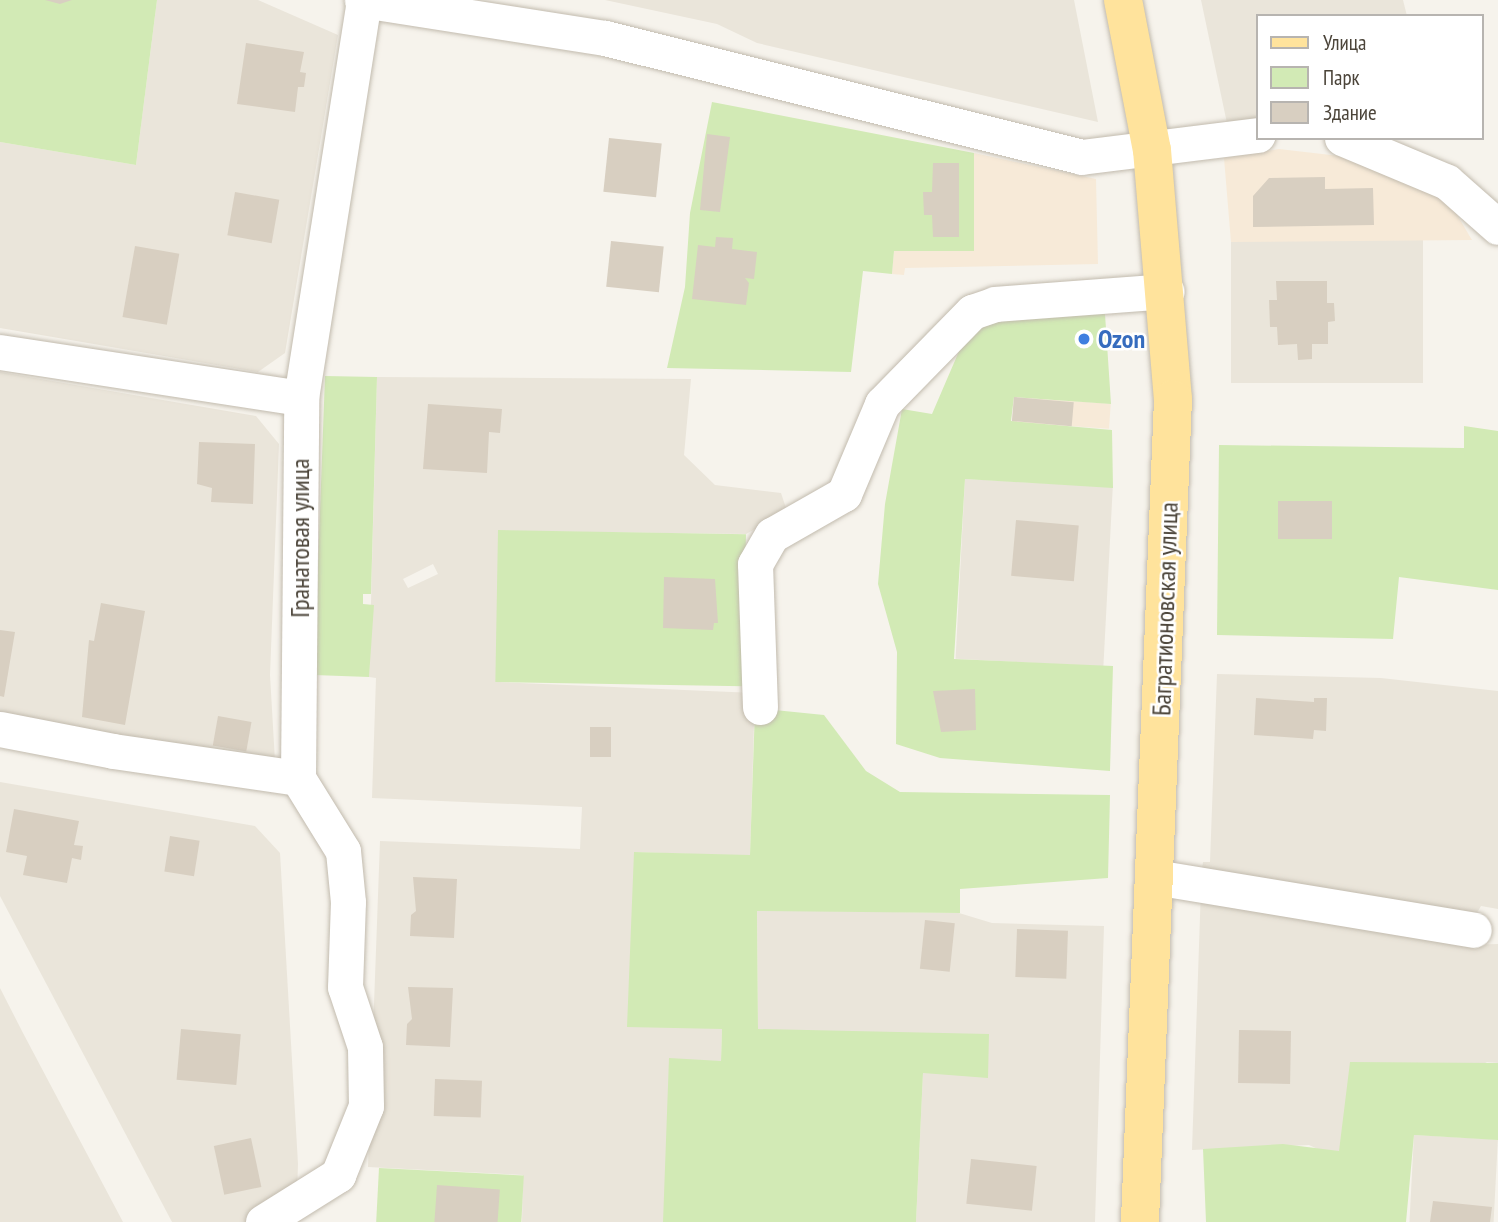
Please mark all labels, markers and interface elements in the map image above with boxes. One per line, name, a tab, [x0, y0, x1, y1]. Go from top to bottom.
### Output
legend	[1256, 14, 1484, 140]
text: Улица	[1323, 29, 1366, 56]
text: Парк	[1323, 64, 1360, 91]
text: Здание	[1323, 99, 1377, 126]
place label: Ozon	[1098, 323, 1145, 355]
marker: Ozon	[1076, 331, 1092, 347]
street label: Гранатовая улица	[284, 458, 316, 618]
street label: Багратионовская улица	[1146, 502, 1184, 716]

